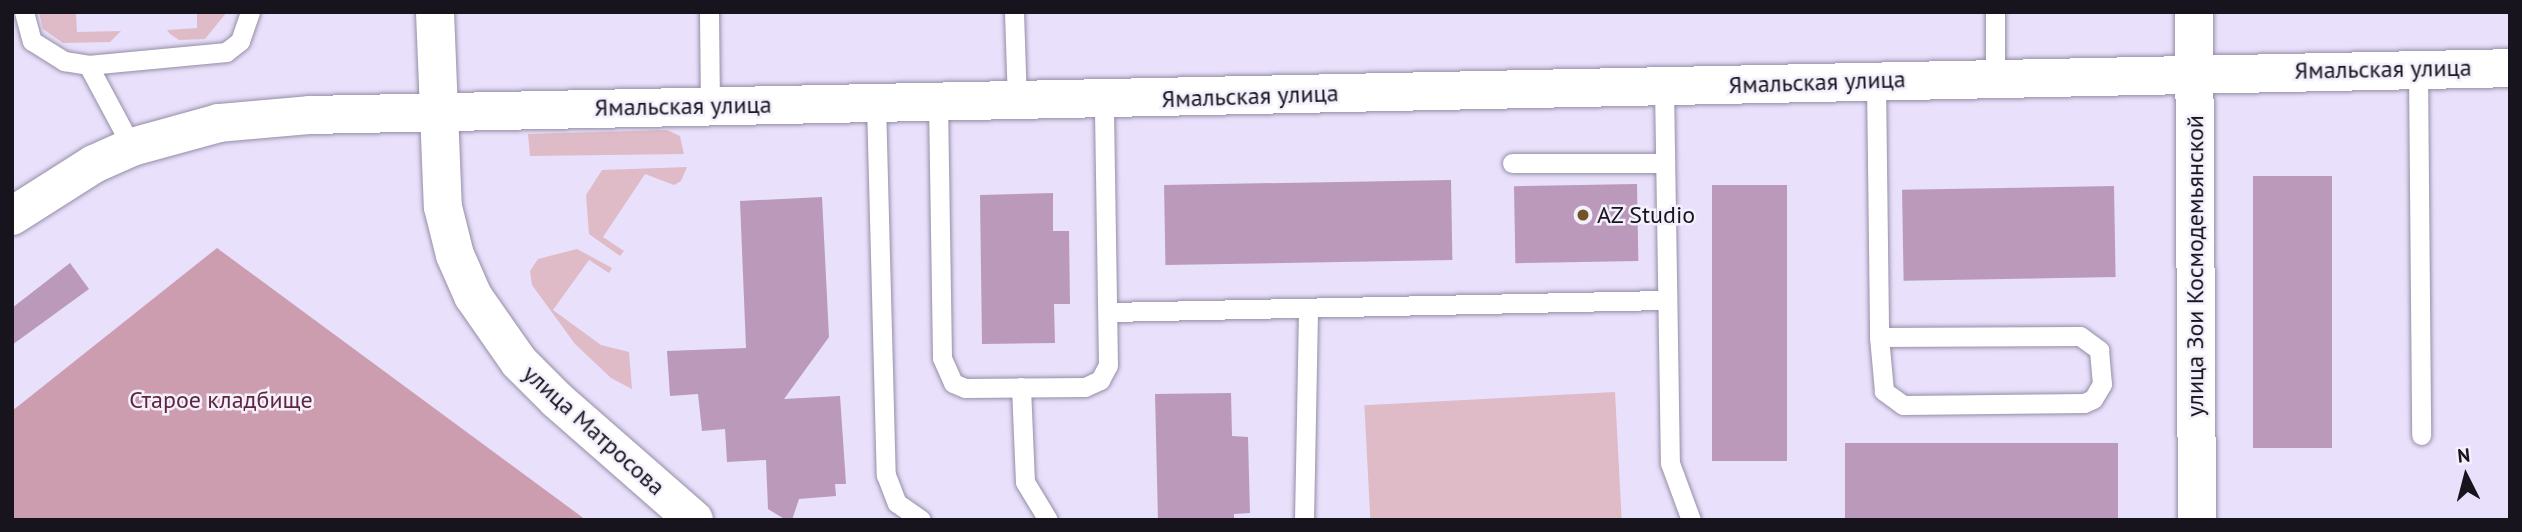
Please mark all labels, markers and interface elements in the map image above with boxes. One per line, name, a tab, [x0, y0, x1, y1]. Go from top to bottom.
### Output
street label: Ямальская улица	[2294, 53, 2472, 85]
street label: Ямальская улица	[1728, 65, 1906, 99]
street label: Ямальская улица	[1161, 79, 1339, 113]
street label: Ямальская улица	[594, 90, 772, 122]
street label: улица Зои Космодемьянской	[2181, 115, 2209, 417]
place label: AZ Studio	[1597, 201, 1696, 229]
marker: AZ Studio	[1575, 207, 1591, 223]
street label: улица Матросова	[517, 359, 671, 501]
park label: Старое кладбище	[129, 386, 313, 414]
north arrow	[2431, 441, 2501, 511]
text: N	[2456, 443, 2471, 468]

